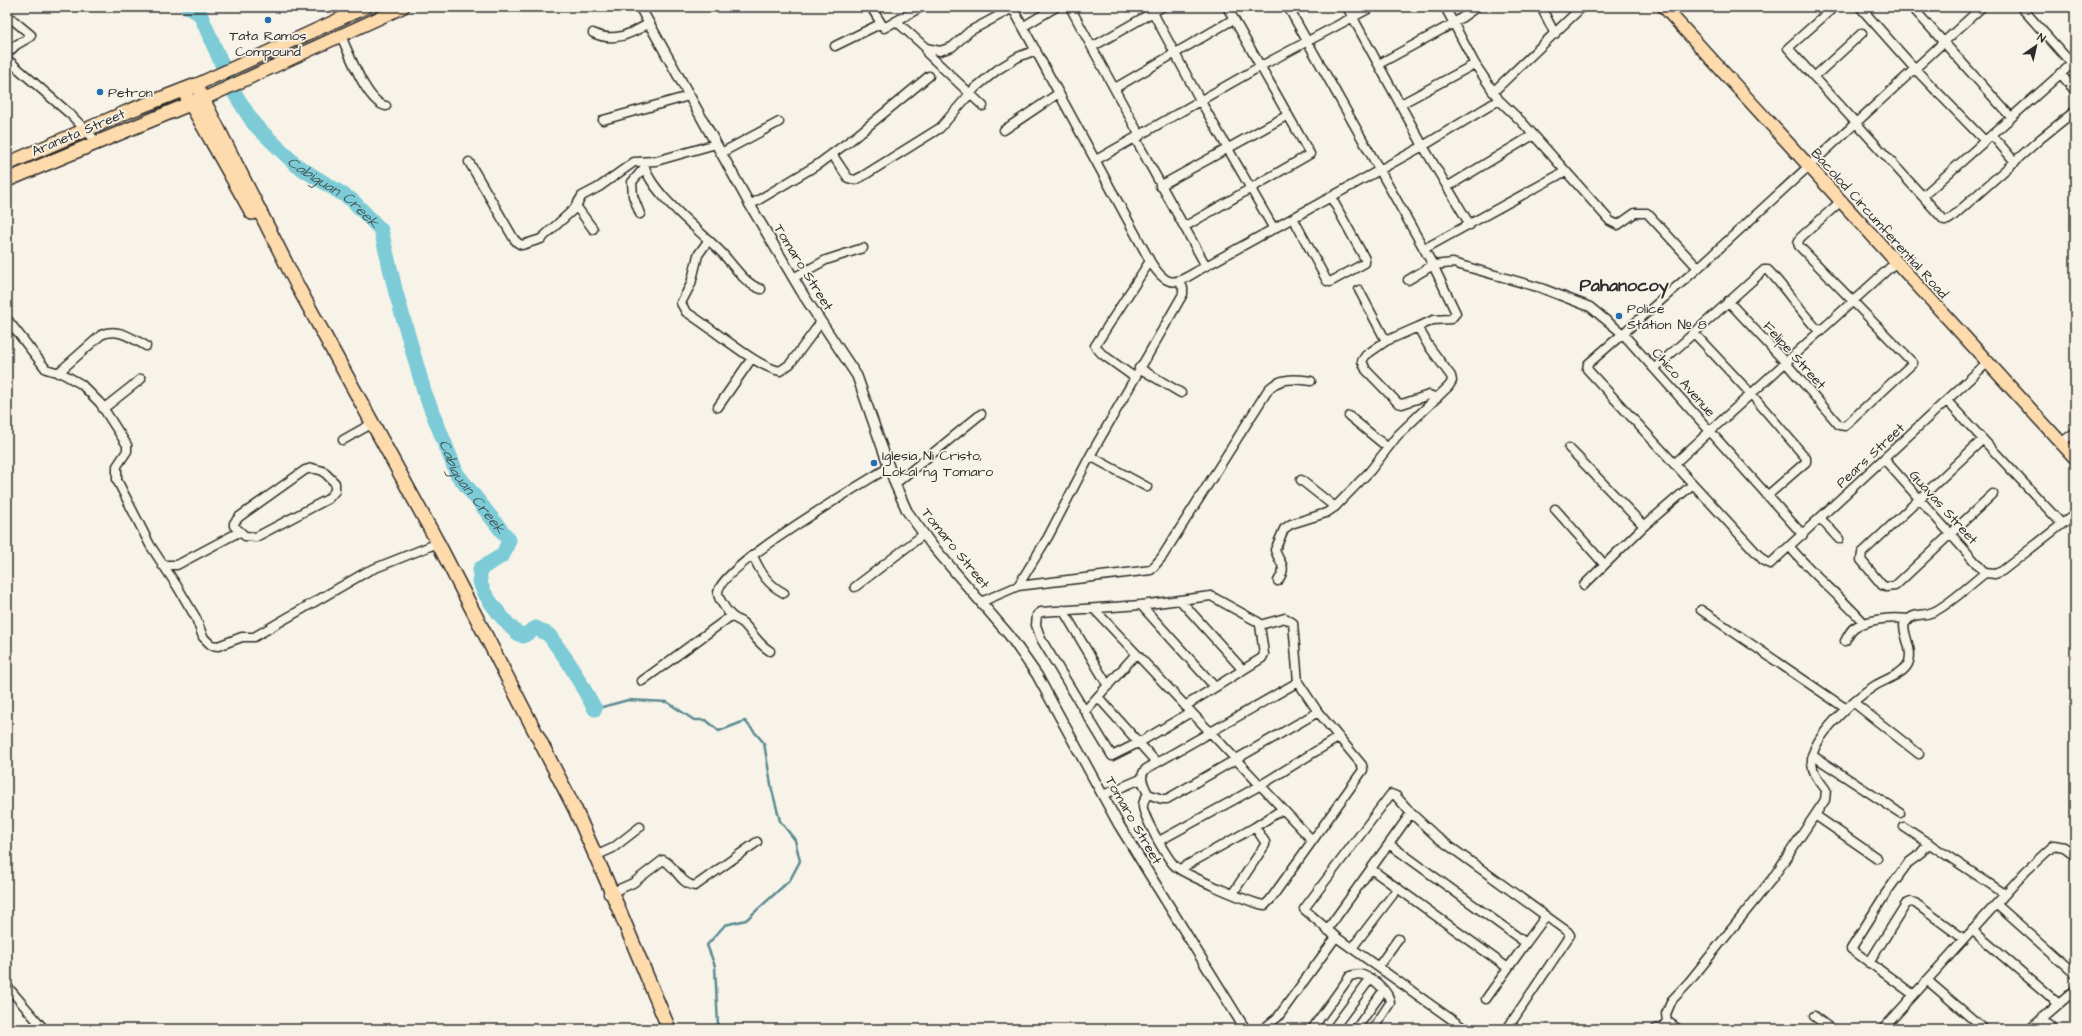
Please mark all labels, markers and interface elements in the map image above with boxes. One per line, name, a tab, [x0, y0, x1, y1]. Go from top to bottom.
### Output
marker: Tata Ramos Compound	[263, 15, 273, 25]
place label: Tata Ramos Compound	[229, 26, 307, 62]
north arrow	[2016, 26, 2056, 66]
text: N	[2034, 30, 2048, 46]
place label: Petron	[108, 83, 153, 103]
marker: Petron	[95, 87, 105, 97]
street label: Araneta Street	[28, 104, 129, 162]
street label: Bacolod Circumferential Road	[1806, 144, 1952, 303]
water label: Cabiguan Creek	[282, 152, 384, 234]
street label: Tomaro Street	[768, 220, 838, 315]
district label: Pahanocoy	[1579, 273, 1669, 299]
place label: Police Station № 8	[1627, 299, 1707, 335]
marker: Police Station № 8	[1614, 311, 1624, 321]
street label: Felipe Street	[1758, 317, 1831, 394]
street label: Chico Avenue	[1647, 344, 1720, 422]
street label: Pears Street	[1832, 418, 1910, 493]
water label: Cabiguan Creek	[433, 437, 511, 539]
place label: Iglesia Ni Cristo, Lokal ng Tomaro	[882, 446, 993, 482]
marker: Iglesia Ni Cristo, Lokal ng Tomaro	[869, 458, 879, 468]
street label: Guavas Street	[1904, 466, 1982, 550]
street label: Tomaro Street	[916, 504, 994, 594]
street label: Tomaro Street	[1100, 773, 1167, 869]

